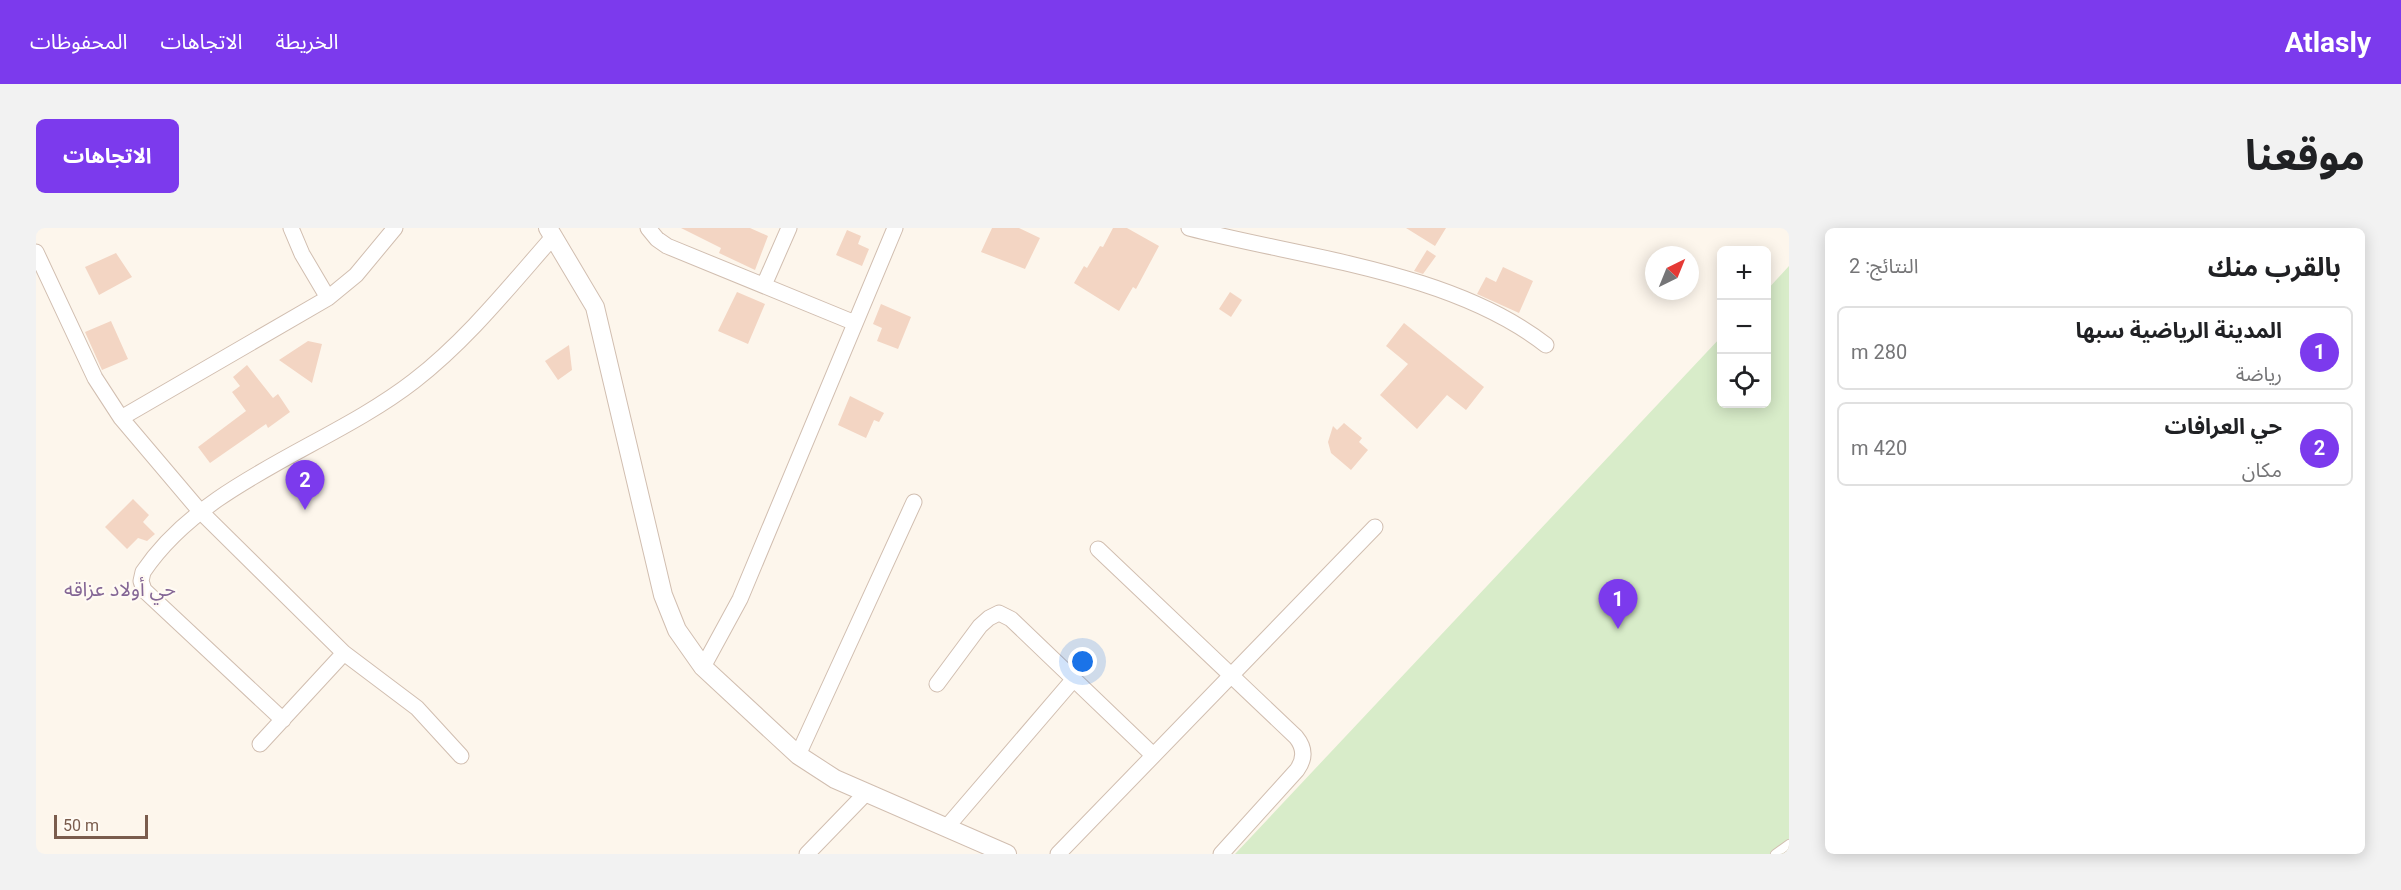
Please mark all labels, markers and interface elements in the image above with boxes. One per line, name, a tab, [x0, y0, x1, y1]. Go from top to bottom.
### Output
text: Atlasly	[2285, 26, 2371, 59]
text: المحفوظات	[30, 30, 127, 54]
text: الاتجاهات	[160, 30, 242, 54]
text: الخريطة	[275, 30, 338, 54]
button: الاتجاهات	[36, 119, 179, 193]
text: موقعنا	[2245, 131, 2365, 180]
north arrow	[1645, 246, 1699, 300]
map controls	[1717, 246, 1771, 408]
button: +	[1717, 246, 1771, 300]
text: بالقرب منك	[2208, 252, 2341, 282]
text: النتائج: 2	[1849, 254, 1919, 278]
button: −	[1717, 300, 1771, 354]
text: المدينة الرياضية سبها	[2075, 318, 2282, 343]
text: 280 m	[1851, 340, 1907, 364]
text: 1	[2314, 340, 2325, 364]
button: locate	[1717, 354, 1771, 408]
text: رياضة	[2236, 362, 2282, 386]
text: حي العرافات	[2164, 414, 2282, 439]
text: 420 m	[1851, 436, 1907, 460]
text: 2	[2314, 436, 2325, 460]
text: مكان	[2242, 458, 2282, 482]
pin: 2	[286, 460, 324, 510]
district label: حي أولاد عزاقه	[64, 577, 176, 605]
pin: 1	[1598, 580, 1638, 629]
your location	[1068, 647, 1097, 676]
scale bar	[54, 812, 148, 840]
text: 50 m	[63, 816, 99, 835]

